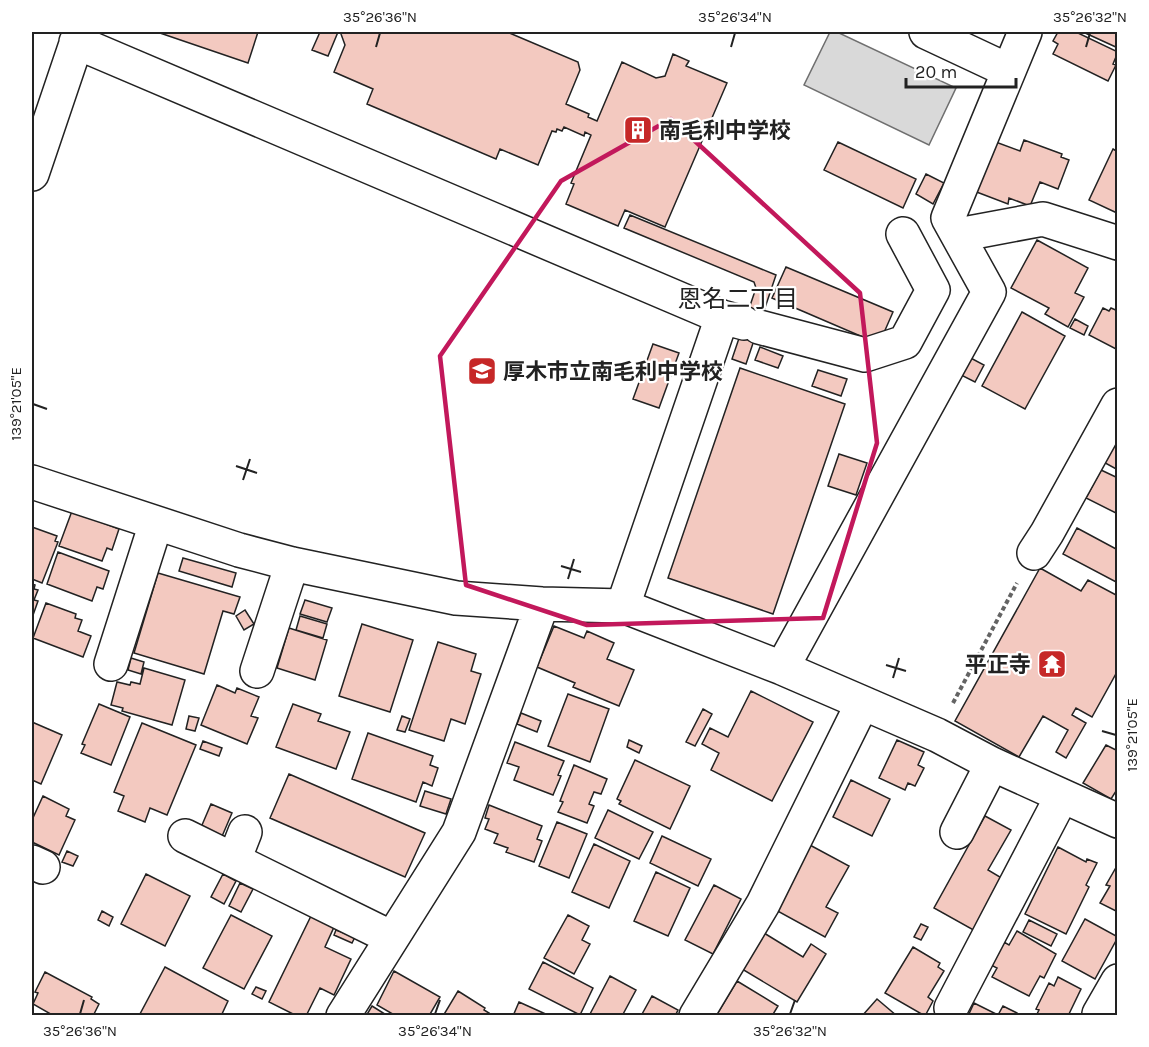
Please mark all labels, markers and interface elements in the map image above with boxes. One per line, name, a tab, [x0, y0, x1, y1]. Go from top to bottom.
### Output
text: 35°26'36"N	[343, 8, 417, 26]
text: 35°26'34"N	[698, 8, 772, 26]
text: 35°26'32"N	[1053, 8, 1127, 26]
scale bar	[906, 51, 1016, 89]
text: 20 m	[915, 61, 957, 83]
building icon: 南毛利中学校	[622, 114, 654, 146]
place label: 南毛利中学校	[659, 118, 791, 144]
district label: 恩名二丁目	[678, 285, 798, 313]
school or university icon: 厚木市立南毛利中学校	[466, 355, 498, 387]
place label: 厚木市立南毛利中学校	[503, 359, 723, 385]
text: 139°21'05"E	[7, 367, 25, 441]
temple icon: 平正寺	[1036, 648, 1068, 680]
place label: 平正寺	[965, 652, 1031, 678]
text: 139°21'05"E	[1123, 698, 1141, 772]
text: 35°26'36"N	[43, 1022, 117, 1040]
text: 35°26'34"N	[398, 1022, 472, 1040]
text: 35°26'32"N	[753, 1022, 827, 1040]

